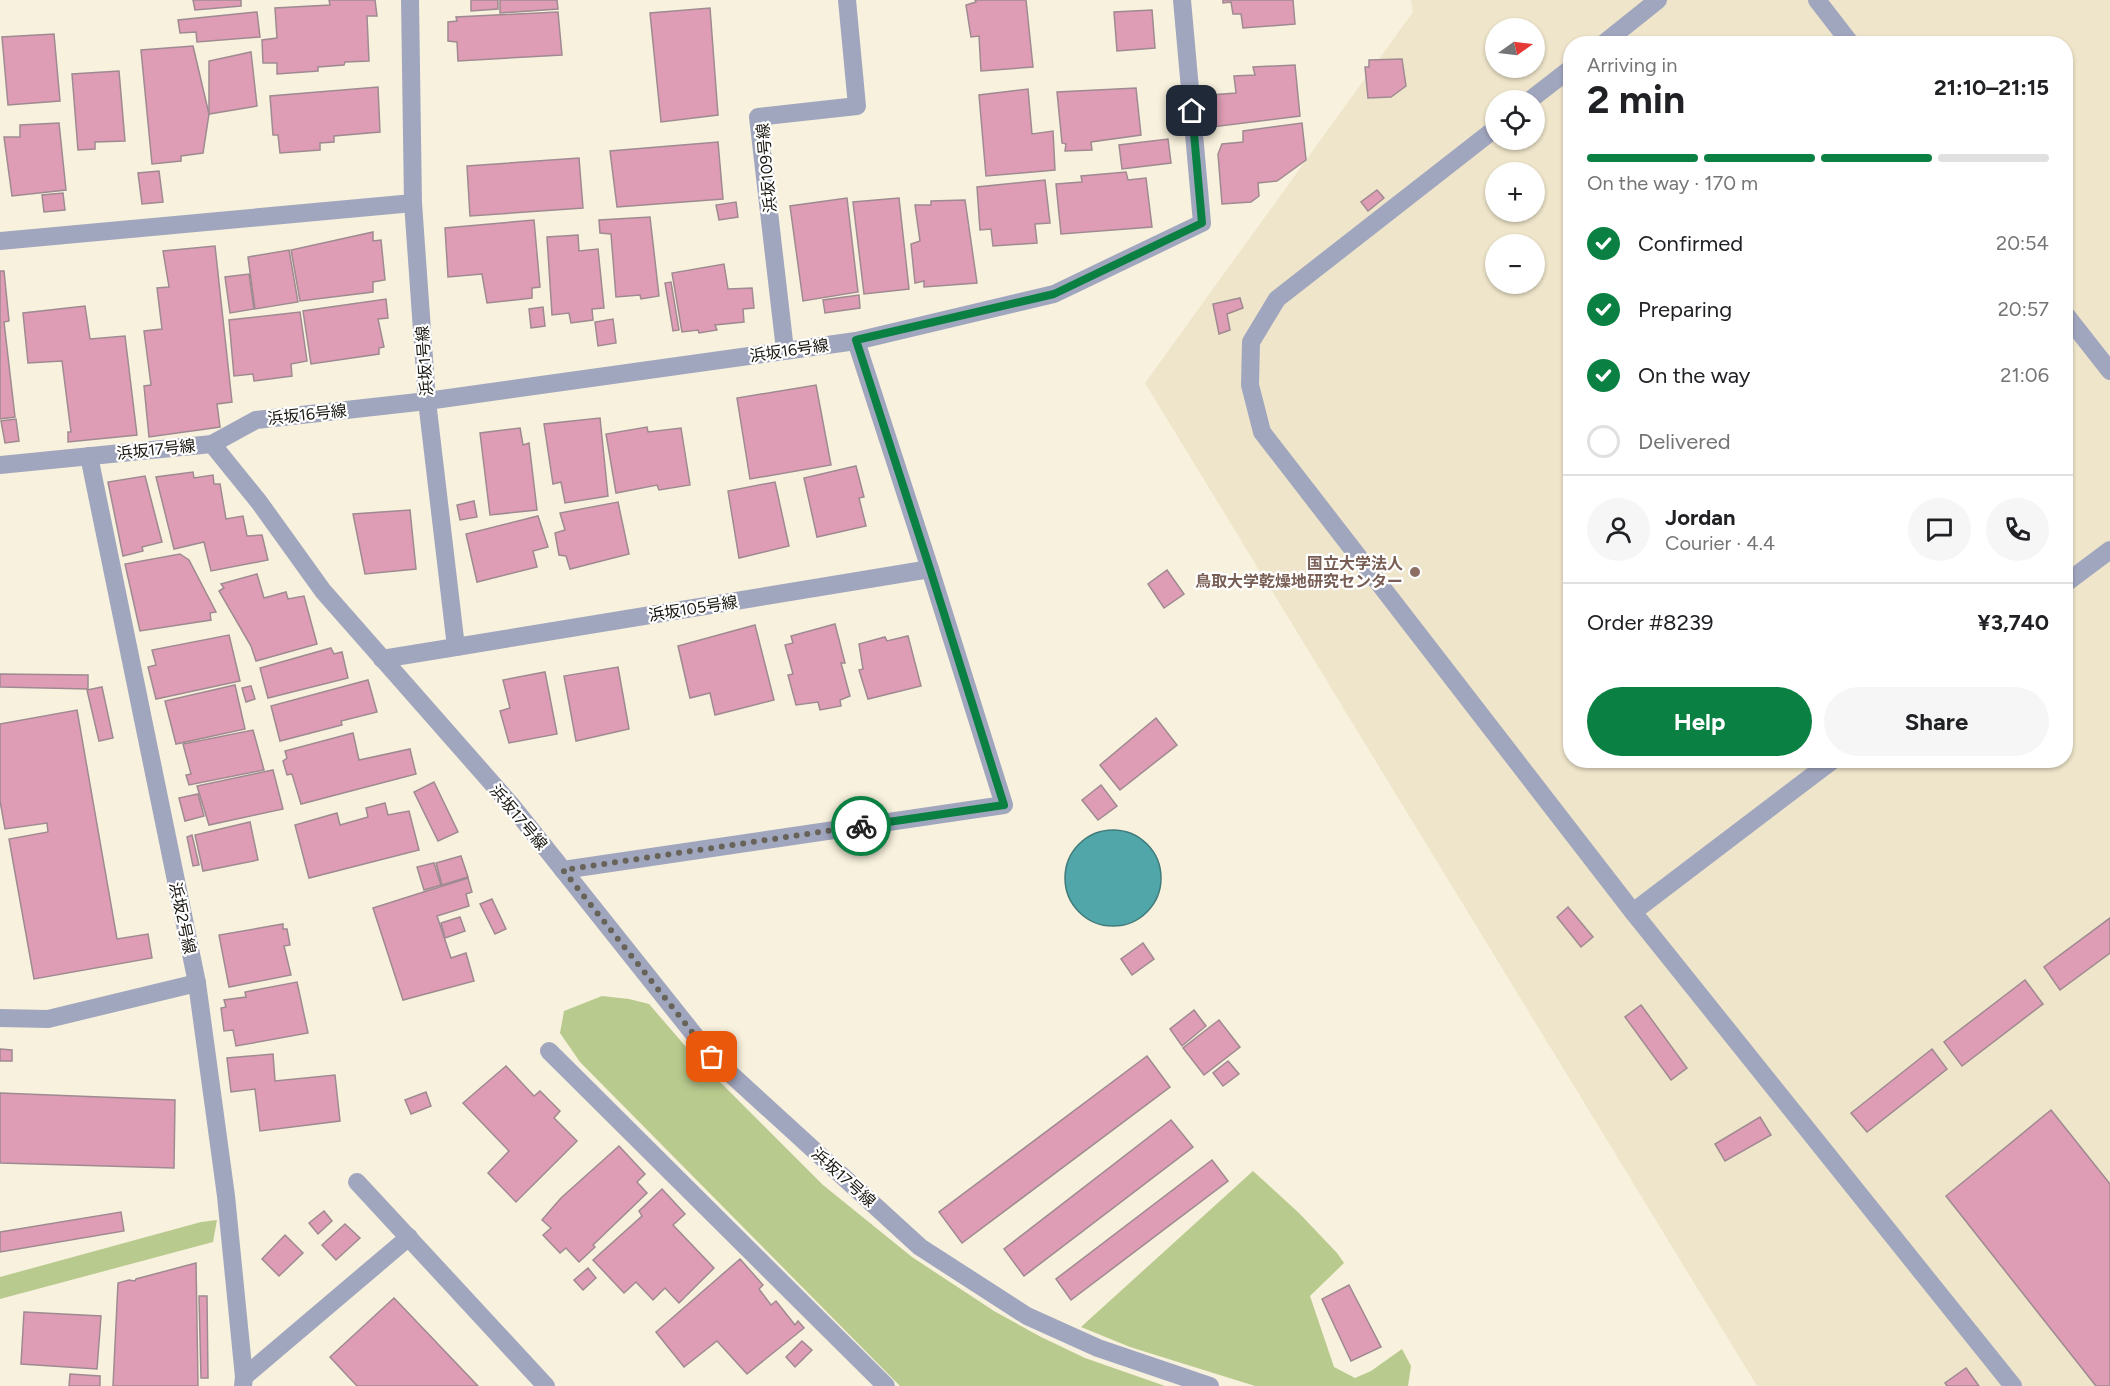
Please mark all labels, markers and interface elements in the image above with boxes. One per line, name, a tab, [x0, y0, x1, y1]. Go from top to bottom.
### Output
north arrow	[1485, 18, 1545, 78]
map controls	[1485, 18, 1545, 294]
text: Arriving in	[1587, 53, 1677, 77]
text: 21:10–21:15	[1934, 74, 2049, 101]
text: 2 min	[1587, 76, 1685, 123]
pin	[1166, 85, 1217, 136]
button: locate	[1485, 90, 1545, 150]
icon: home	[1175, 94, 1208, 127]
street label: 浜坂109号線	[753, 122, 780, 214]
button: +	[1485, 162, 1545, 222]
text: On the way · 170 m	[1587, 171, 1758, 195]
icon: check	[1587, 227, 1620, 260]
text: Confirmed	[1638, 230, 1743, 257]
text: 20:54	[1996, 231, 2049, 255]
button: −	[1485, 234, 1545, 294]
icon: check	[1587, 293, 1620, 326]
text: Preparing	[1638, 296, 1732, 323]
text: 20:57	[1998, 297, 2049, 321]
street label: 浜坂1号線	[413, 325, 436, 397]
street label: 浜坂16号線	[748, 336, 830, 365]
icon: check	[1587, 359, 1620, 392]
text: On the way	[1638, 362, 1750, 389]
text: 21:06	[2000, 363, 2049, 387]
street label: 浜坂16号線	[266, 401, 348, 428]
text: Delivered	[1638, 428, 1731, 455]
street label: 浜坂17号線	[116, 436, 196, 463]
button: person	[1587, 498, 1650, 561]
button: chat	[1908, 498, 1971, 561]
button: phone	[1986, 498, 2049, 561]
text: Jordan	[1665, 504, 1736, 531]
text: Courier · 4.4	[1665, 531, 1775, 555]
place label: 国立大学法人 鳥取大学乾燥地研究センター	[1195, 554, 1403, 591]
marker: 国立大学法人 鳥取大学乾燥地研究センター	[1408, 565, 1422, 579]
street label: 浜坂105号線	[647, 592, 739, 625]
text: Order #8239	[1587, 609, 1713, 636]
text: ¥3,740	[1978, 609, 2049, 636]
button: Help	[1587, 687, 1812, 756]
button: Share	[1824, 687, 2049, 756]
street label: 浜坂17号線	[486, 781, 551, 854]
courier	[831, 796, 891, 856]
icon: bike	[845, 810, 878, 843]
street label: 浜坂2号線	[166, 880, 199, 956]
pin	[686, 1031, 737, 1082]
icon: bag	[695, 1040, 728, 1073]
street label: 浜坂17号線	[808, 1144, 879, 1211]

